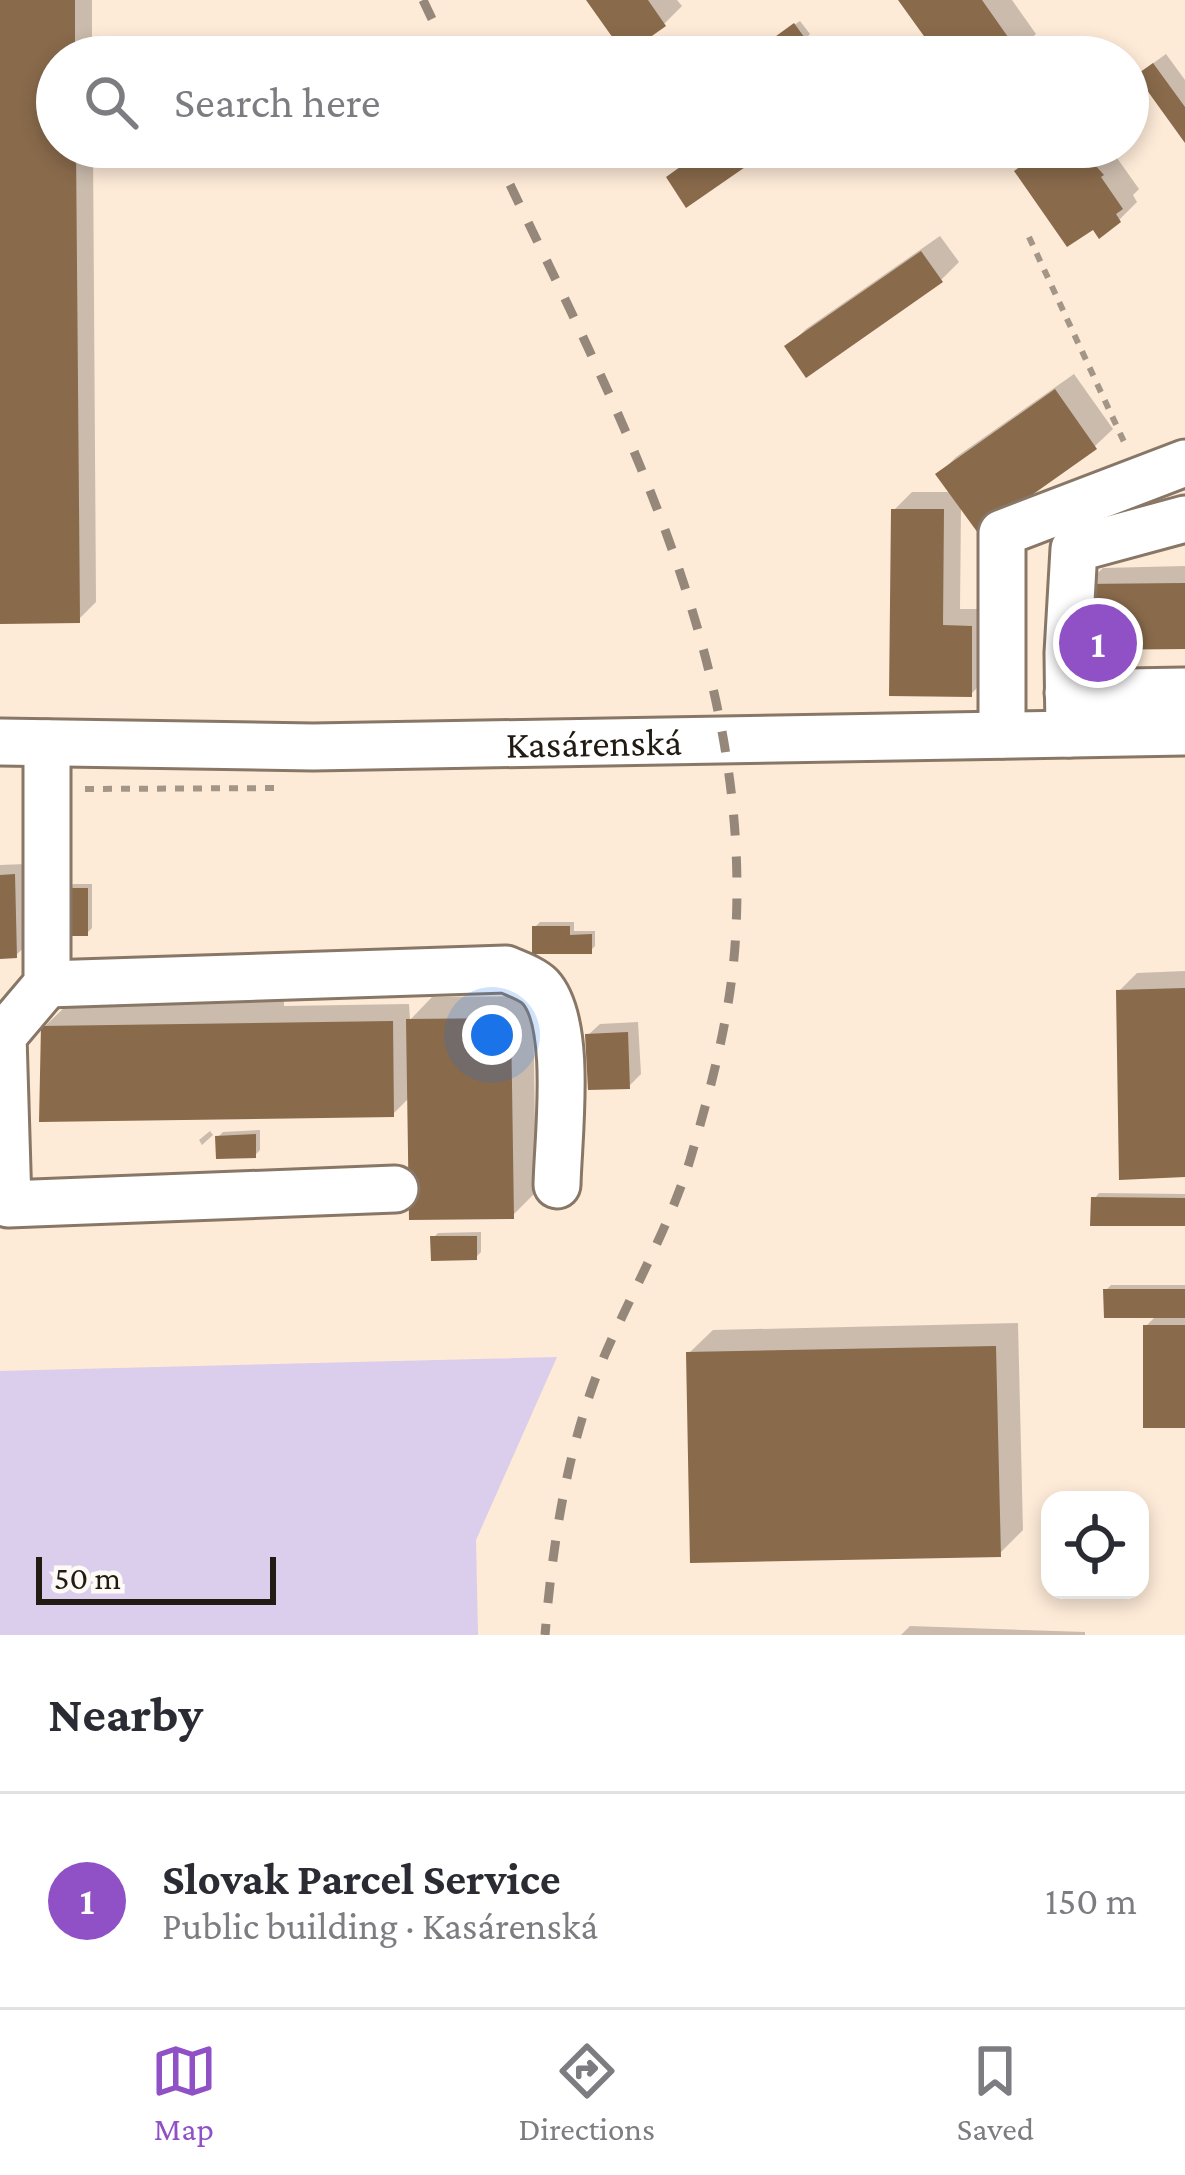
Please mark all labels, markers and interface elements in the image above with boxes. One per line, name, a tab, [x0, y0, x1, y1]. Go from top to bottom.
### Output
search box	[36, 36, 1149, 168]
icon: search	[78, 69, 144, 135]
text: Search here	[174, 77, 381, 127]
pin: 1	[1059, 598, 1137, 688]
street label: Kasárenská	[505, 720, 682, 766]
your location	[462, 1005, 522, 1065]
map controls	[1041, 1491, 1149, 1599]
button: locate	[1041, 1491, 1149, 1599]
scale bar	[36, 1551, 276, 1604]
text: 50 m	[54, 1559, 121, 1596]
text: Nearby	[48, 1685, 203, 1742]
text: Slovak Parcel Service	[162, 1854, 561, 1904]
text: 1	[80, 1879, 94, 1922]
text: 150 m	[1045, 1879, 1137, 1922]
text: Public building · Kasárenská	[162, 1904, 598, 1947]
tab: Map	[151, 2038, 217, 2147]
tab: Directions	[519, 2038, 655, 2147]
tab: Saved	[957, 2038, 1034, 2147]

